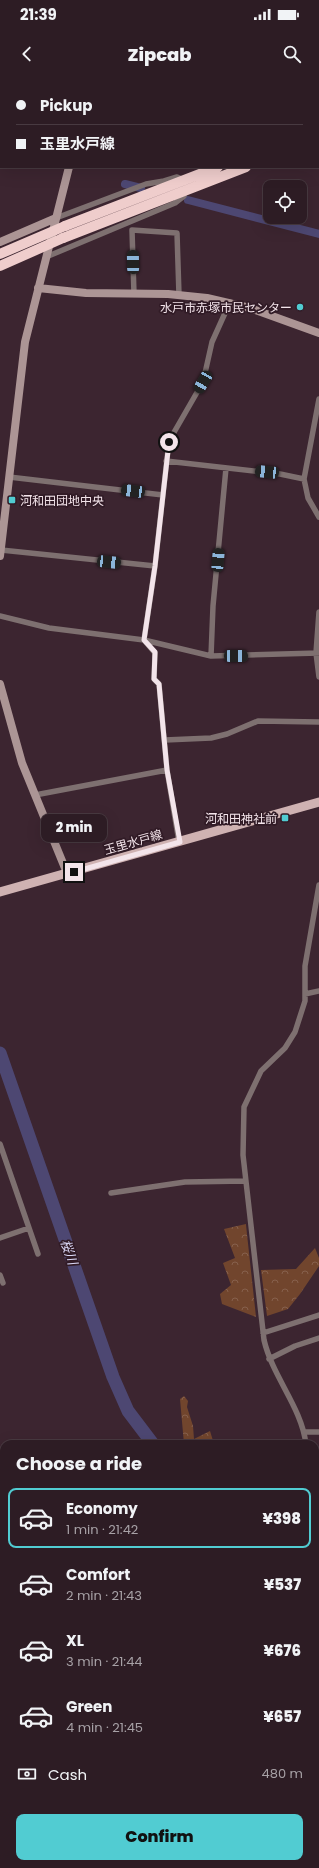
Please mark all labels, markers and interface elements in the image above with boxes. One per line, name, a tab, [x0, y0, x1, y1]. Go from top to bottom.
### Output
text: 21:39	[20, 4, 57, 25]
text: Zipcab	[127, 42, 192, 67]
icon: back	[16, 43, 38, 65]
icon: search	[281, 43, 303, 65]
text: Pickup	[40, 95, 92, 116]
text: 玉里水戸線	[40, 133, 115, 154]
map controls	[263, 180, 307, 224]
button: locate	[263, 180, 307, 224]
car	[127, 250, 139, 274]
place label: 水戸市赤塚市民センター	[160, 299, 292, 316]
marker: 水戸市赤塚市民センター	[295, 302, 305, 312]
car	[192, 369, 214, 395]
route start	[160, 433, 178, 451]
car	[254, 465, 280, 479]
car	[120, 484, 146, 498]
place label: 河和田団地中央	[20, 492, 104, 509]
marker: 河和田団地中央	[7, 495, 17, 505]
car	[211, 548, 225, 572]
car	[96, 555, 122, 569]
car	[224, 650, 248, 662]
place label: 河和田神社前	[205, 810, 277, 827]
marker: 河和田神社前	[280, 813, 290, 823]
callout: 2 min	[41, 814, 107, 842]
text: 2 min	[56, 818, 92, 837]
street label: 玉里水戸線	[102, 826, 164, 858]
route end	[65, 863, 83, 881]
water label: 桜川	[56, 1237, 83, 1269]
text: Choose a ride	[16, 1451, 142, 1476]
text: Economy	[66, 1498, 138, 1519]
icon: car	[18, 1500, 54, 1536]
text: ¥398	[262, 1508, 301, 1529]
text: 1 min · 21:42	[66, 1520, 138, 1539]
text: Comfort	[66, 1564, 130, 1585]
icon: car	[18, 1566, 54, 1602]
text: ¥537	[264, 1574, 301, 1595]
text: 2 min · 21:43	[66, 1586, 142, 1605]
text: XL	[66, 1630, 84, 1651]
icon: car	[18, 1632, 54, 1668]
text: ¥676	[264, 1640, 301, 1661]
text: 3 min · 21:44	[66, 1652, 143, 1671]
text: Green	[66, 1696, 112, 1717]
icon: car	[18, 1698, 54, 1734]
text: ¥657	[263, 1706, 301, 1727]
text: 4 min · 21:45	[66, 1718, 143, 1737]
icon: cash	[16, 1763, 38, 1785]
text: Cash	[48, 1764, 87, 1785]
text: 480 m	[262, 1764, 303, 1783]
button: Confirm	[16, 1814, 303, 1860]

